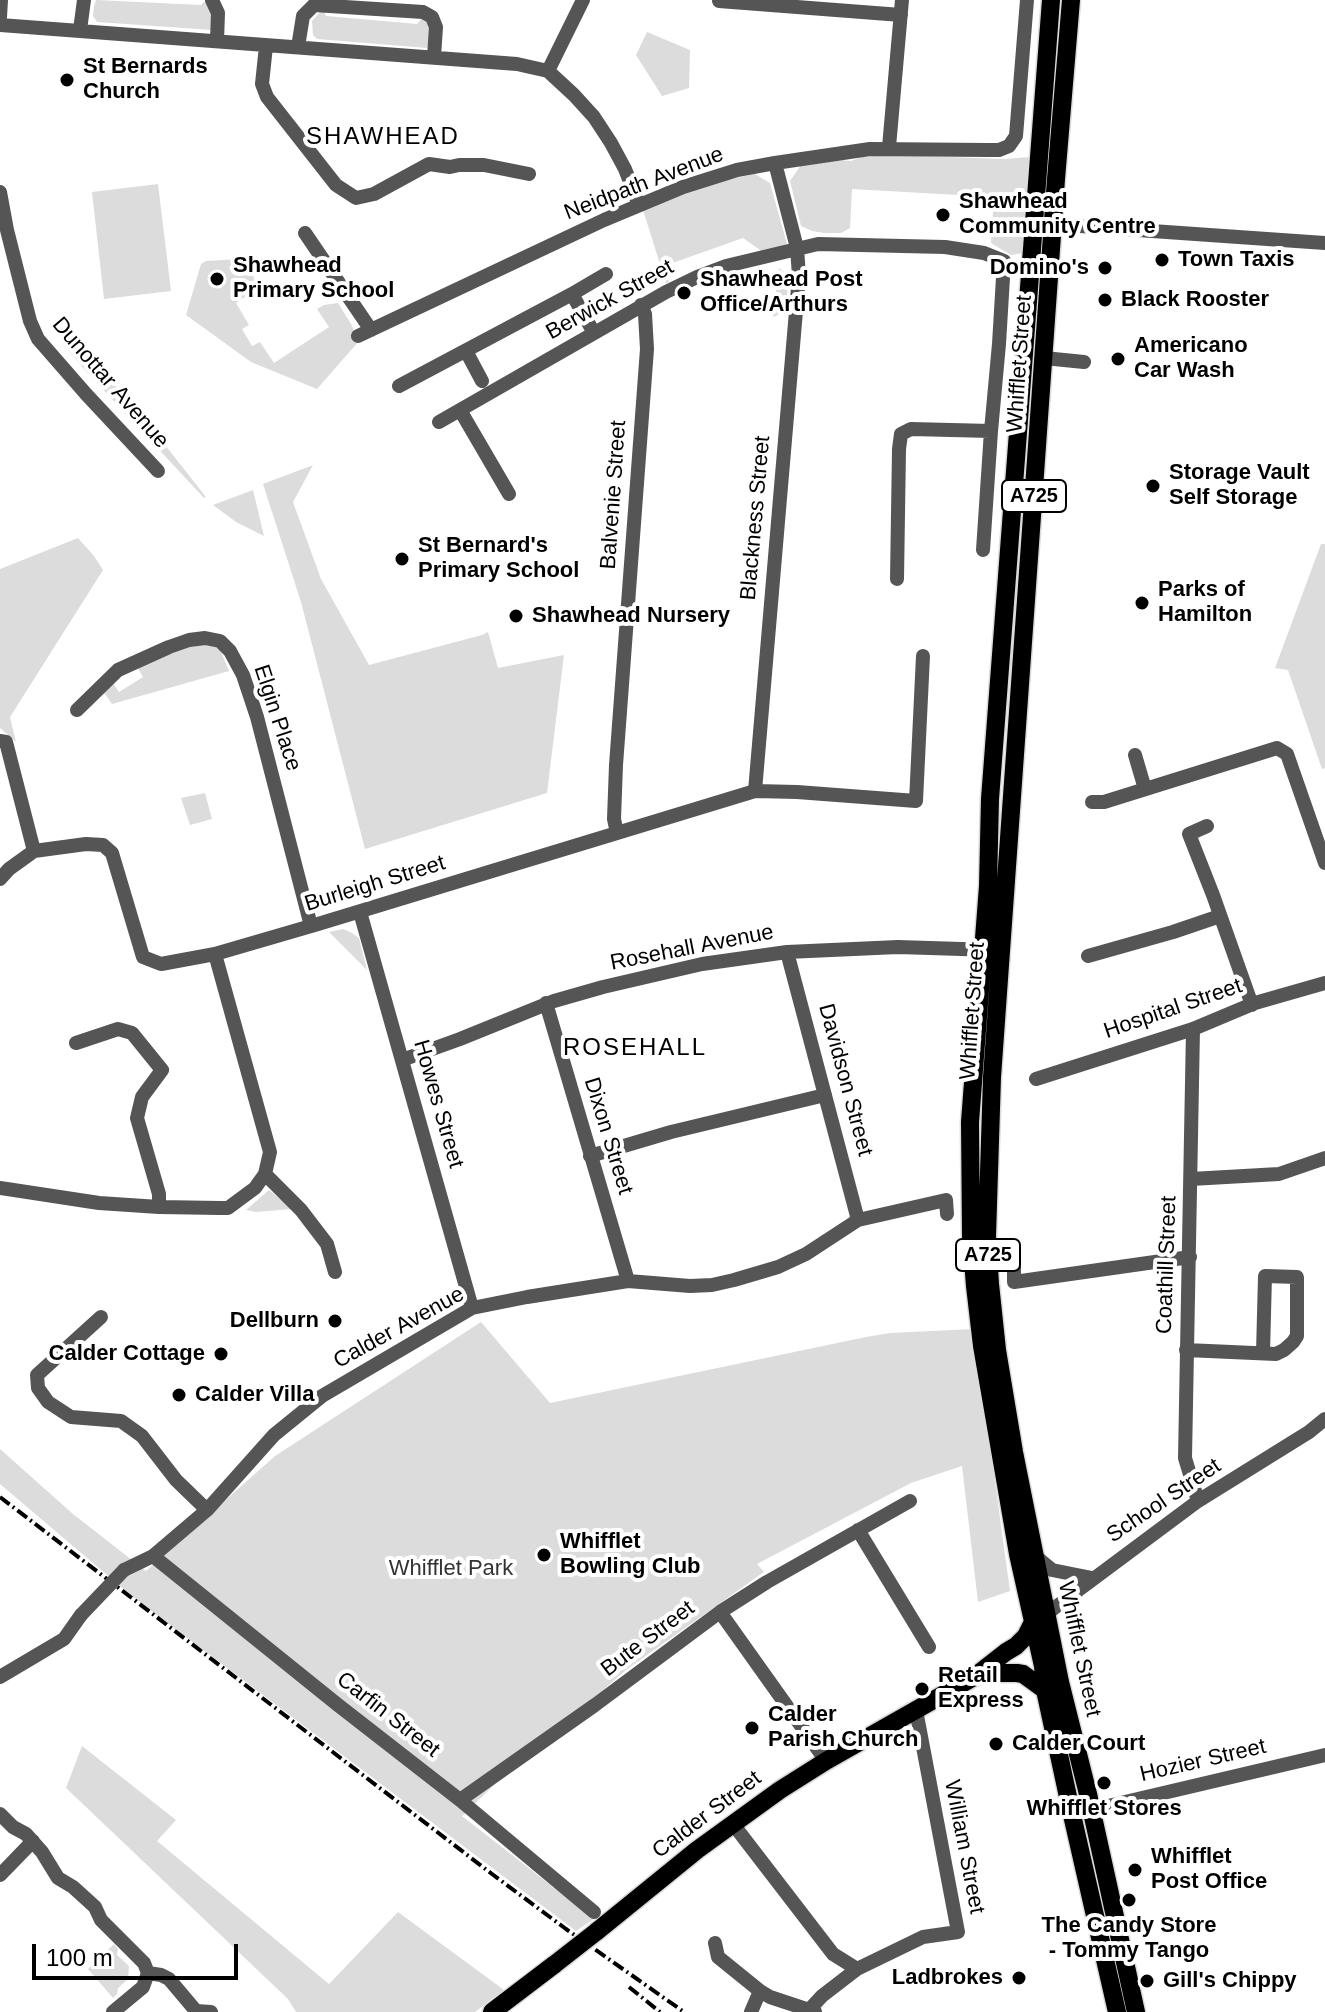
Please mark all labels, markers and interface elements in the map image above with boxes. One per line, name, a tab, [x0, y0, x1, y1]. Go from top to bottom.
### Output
place label: St Bernards Church	[83, 54, 208, 106]
marker: St Bernards Church	[58, 71, 76, 89]
district label: SHAWHEAD	[306, 123, 460, 151]
street label: Neidpath Avenue	[561, 142, 727, 226]
place label: Shawhead Community Centre	[959, 189, 1156, 240]
marker: Shawhead Community Centre	[934, 206, 952, 224]
place label: Town Taxis	[1178, 247, 1295, 273]
marker: Town Taxis	[1153, 251, 1171, 269]
place label: Shawhead Primary School	[233, 253, 394, 304]
street label: Berwick Street	[542, 254, 678, 346]
place label: Domino's	[990, 255, 1089, 281]
marker: Domino's	[1096, 259, 1114, 277]
place label: Shawhead Post Office/Arthurs	[700, 267, 863, 318]
marker: Shawhead Primary School	[208, 270, 226, 288]
marker: Shawhead Post Office/Arthurs	[675, 284, 693, 302]
place label: Black Rooster	[1121, 287, 1269, 313]
marker: Black Rooster	[1096, 291, 1114, 309]
street label: Whifflet Street	[1002, 294, 1038, 434]
street label: Dunottar Avenue	[46, 312, 174, 454]
place label: Americano Car Wash	[1134, 333, 1248, 384]
marker: Americano Car Wash	[1109, 350, 1127, 368]
street label: Balvenie Street	[596, 420, 632, 570]
street label: Blackness Street	[736, 435, 776, 601]
place label: Storage Vault Self Storage	[1169, 460, 1310, 512]
marker: Storage Vault Self Storage	[1144, 477, 1162, 495]
road number: A725	[1002, 480, 1066, 512]
place label: St Bernard's Primary School	[418, 533, 579, 584]
marker: St Bernard's Primary School	[393, 550, 411, 568]
place label: Parks of Hamilton	[1158, 577, 1252, 628]
marker: Parks of Hamilton	[1133, 594, 1151, 612]
place label: Shawhead Nursery	[532, 603, 730, 629]
marker: Shawhead Nursery	[507, 607, 525, 625]
street label: Elgin Place	[247, 662, 307, 774]
street label: Burleigh Street	[302, 850, 448, 918]
street label: Rosehall Avenue	[608, 919, 776, 977]
street label: Whifflet Street	[955, 941, 991, 1081]
street label: Hospital Street	[1100, 973, 1246, 1045]
street label: Davidson Street	[812, 1001, 878, 1159]
district label: ROSEHALL	[563, 1034, 707, 1062]
street label: Howes Street	[407, 1037, 469, 1171]
street label: Dixon Street	[578, 1074, 638, 1198]
street label: Coathill Street	[1151, 1195, 1183, 1335]
road number: A725	[956, 1239, 1020, 1271]
street label: Calder Avenue	[329, 1281, 469, 1375]
place label: Dellburn	[230, 1308, 319, 1334]
marker: Dellburn	[326, 1312, 344, 1330]
place label: Calder Cottage	[49, 1341, 205, 1367]
marker: Calder Cottage	[212, 1345, 230, 1363]
place label: Calder Villa	[195, 1382, 314, 1408]
marker: Calder Villa	[170, 1386, 188, 1404]
street label: School Street	[1102, 1453, 1226, 1549]
place label: Whifflet Bowling Club	[560, 1529, 701, 1580]
marker: Whifflet Bowling Club	[535, 1546, 553, 1564]
park label: Whifflet Park	[389, 1556, 513, 1582]
street label: Whifflet Street	[1052, 1579, 1106, 1719]
street label: Bute Street	[596, 1595, 700, 1683]
place label: Retail Express	[938, 1663, 1024, 1714]
street label: Carfin Street	[331, 1667, 445, 1763]
marker: Retail Express	[913, 1680, 931, 1698]
place label: Calder Parish Church	[768, 1702, 918, 1754]
marker: Calder Parish Church	[743, 1719, 761, 1737]
place label: Calder Court	[1012, 1731, 1145, 1757]
street label: Hozier Street	[1137, 1734, 1269, 1788]
marker: Calder Court	[987, 1735, 1005, 1753]
street label: Calder Street	[647, 1765, 767, 1865]
marker: Whifflet Stores	[1095, 1774, 1113, 1792]
street label: William Street	[938, 1778, 990, 1916]
place label: Whifflet Stores	[1026, 1796, 1182, 1822]
place label: Whifflet Post Office	[1151, 1844, 1267, 1896]
marker: Whifflet Post Office	[1126, 1861, 1144, 1879]
marker: The Candy Store - Tommy Tango	[1120, 1891, 1138, 1909]
place label: The Candy Store - Tommy Tango	[1042, 1913, 1216, 1964]
scale bar	[36, 1928, 242, 1978]
text: 100 m	[46, 1944, 113, 1971]
place label: Ladbrokes	[892, 1965, 1003, 1991]
place label: Gill's Chippy	[1163, 1968, 1297, 1994]
marker: Ladbrokes	[1010, 1969, 1028, 1987]
marker: Gill's Chippy	[1138, 1972, 1156, 1990]

